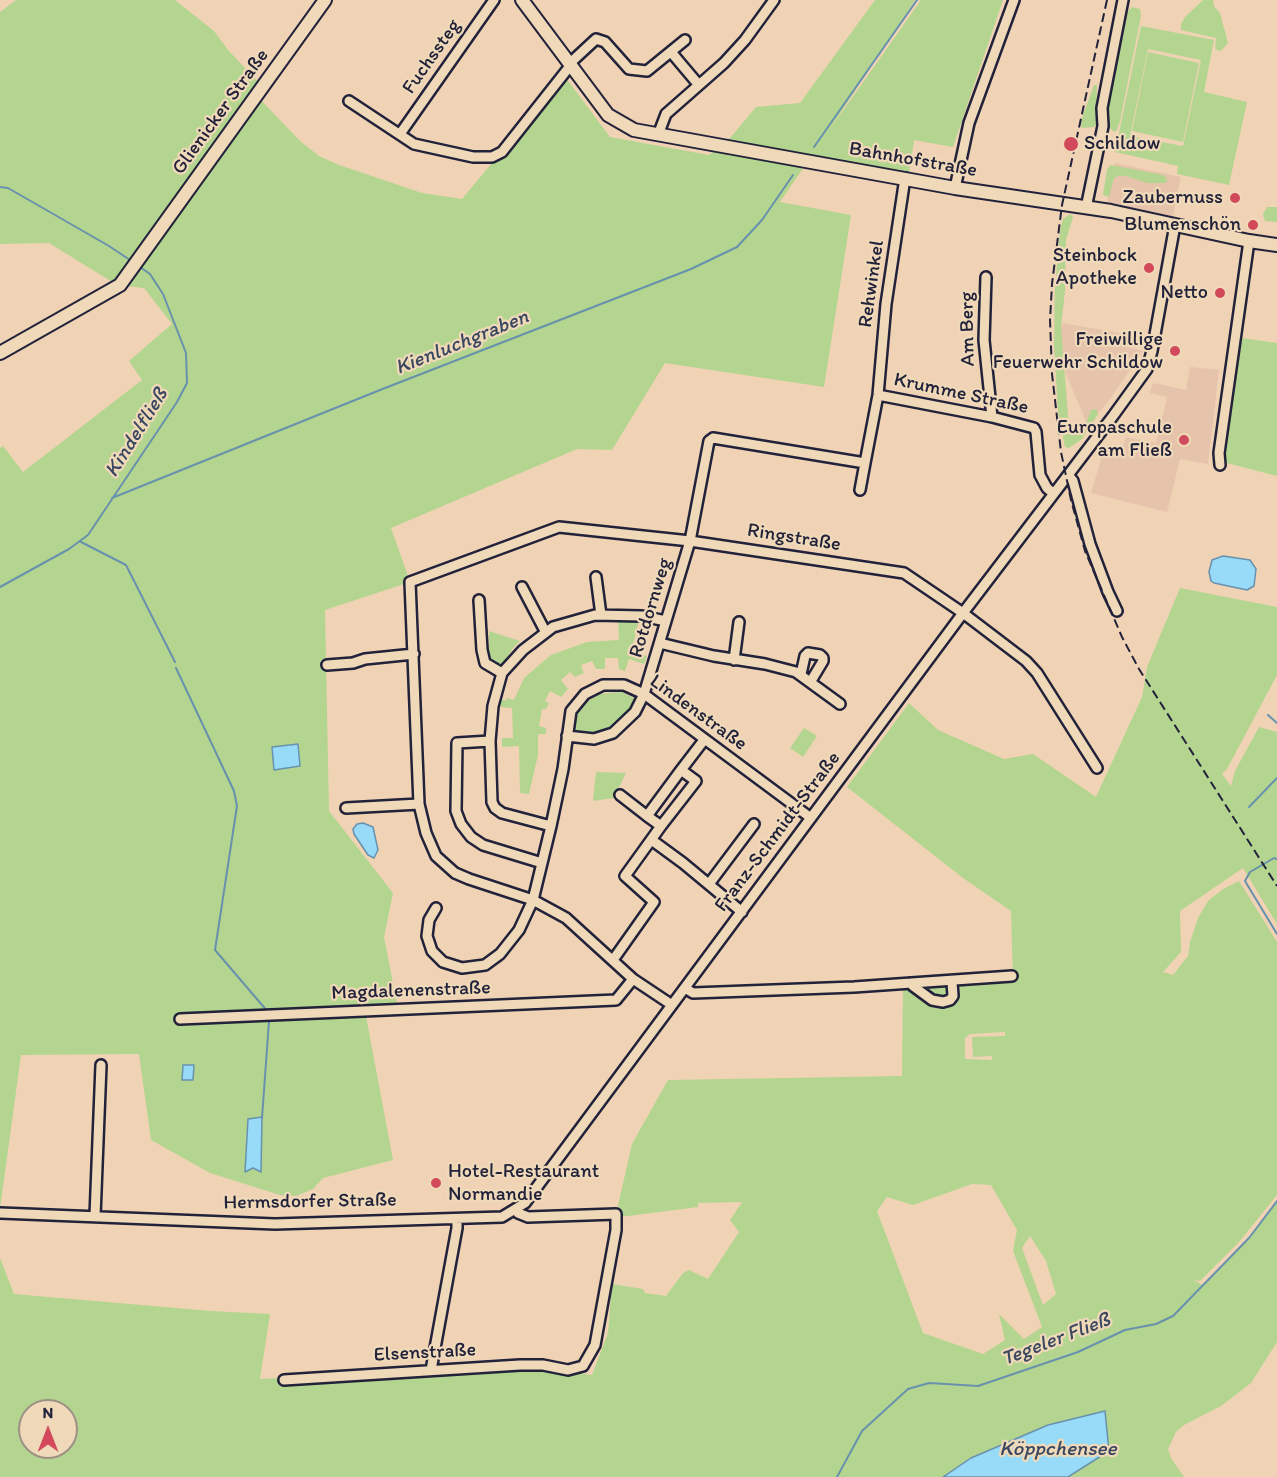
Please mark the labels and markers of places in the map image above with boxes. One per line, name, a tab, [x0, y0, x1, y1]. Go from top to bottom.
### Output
place label: Schildow	[1084, 132, 1160, 156]
marker: Schildow	[1062, 135, 1080, 153]
place label: Zaubernuss	[1123, 186, 1223, 210]
marker: Zaubernuss	[1228, 191, 1242, 205]
place label: Blumenschön	[1124, 213, 1241, 237]
marker: Blumenschön	[1246, 218, 1260, 232]
place label: Steinbock Apotheke	[1053, 244, 1137, 291]
marker: Steinbock Apotheke	[1142, 261, 1156, 275]
place label: Netto	[1161, 281, 1208, 305]
marker: Netto	[1213, 286, 1227, 300]
place label: Freiwillige Feuerwehr Schildow	[993, 328, 1163, 375]
marker: Freiwillige Feuerwehr Schildow	[1168, 344, 1182, 358]
place label: Europaschule am Fließ	[1057, 416, 1172, 463]
marker: Europaschule am Fließ	[1177, 433, 1191, 447]
place label: Hotel-Restaurant Normandie	[448, 1160, 599, 1207]
marker: Hotel-Restaurant Normandie	[429, 1176, 443, 1190]

